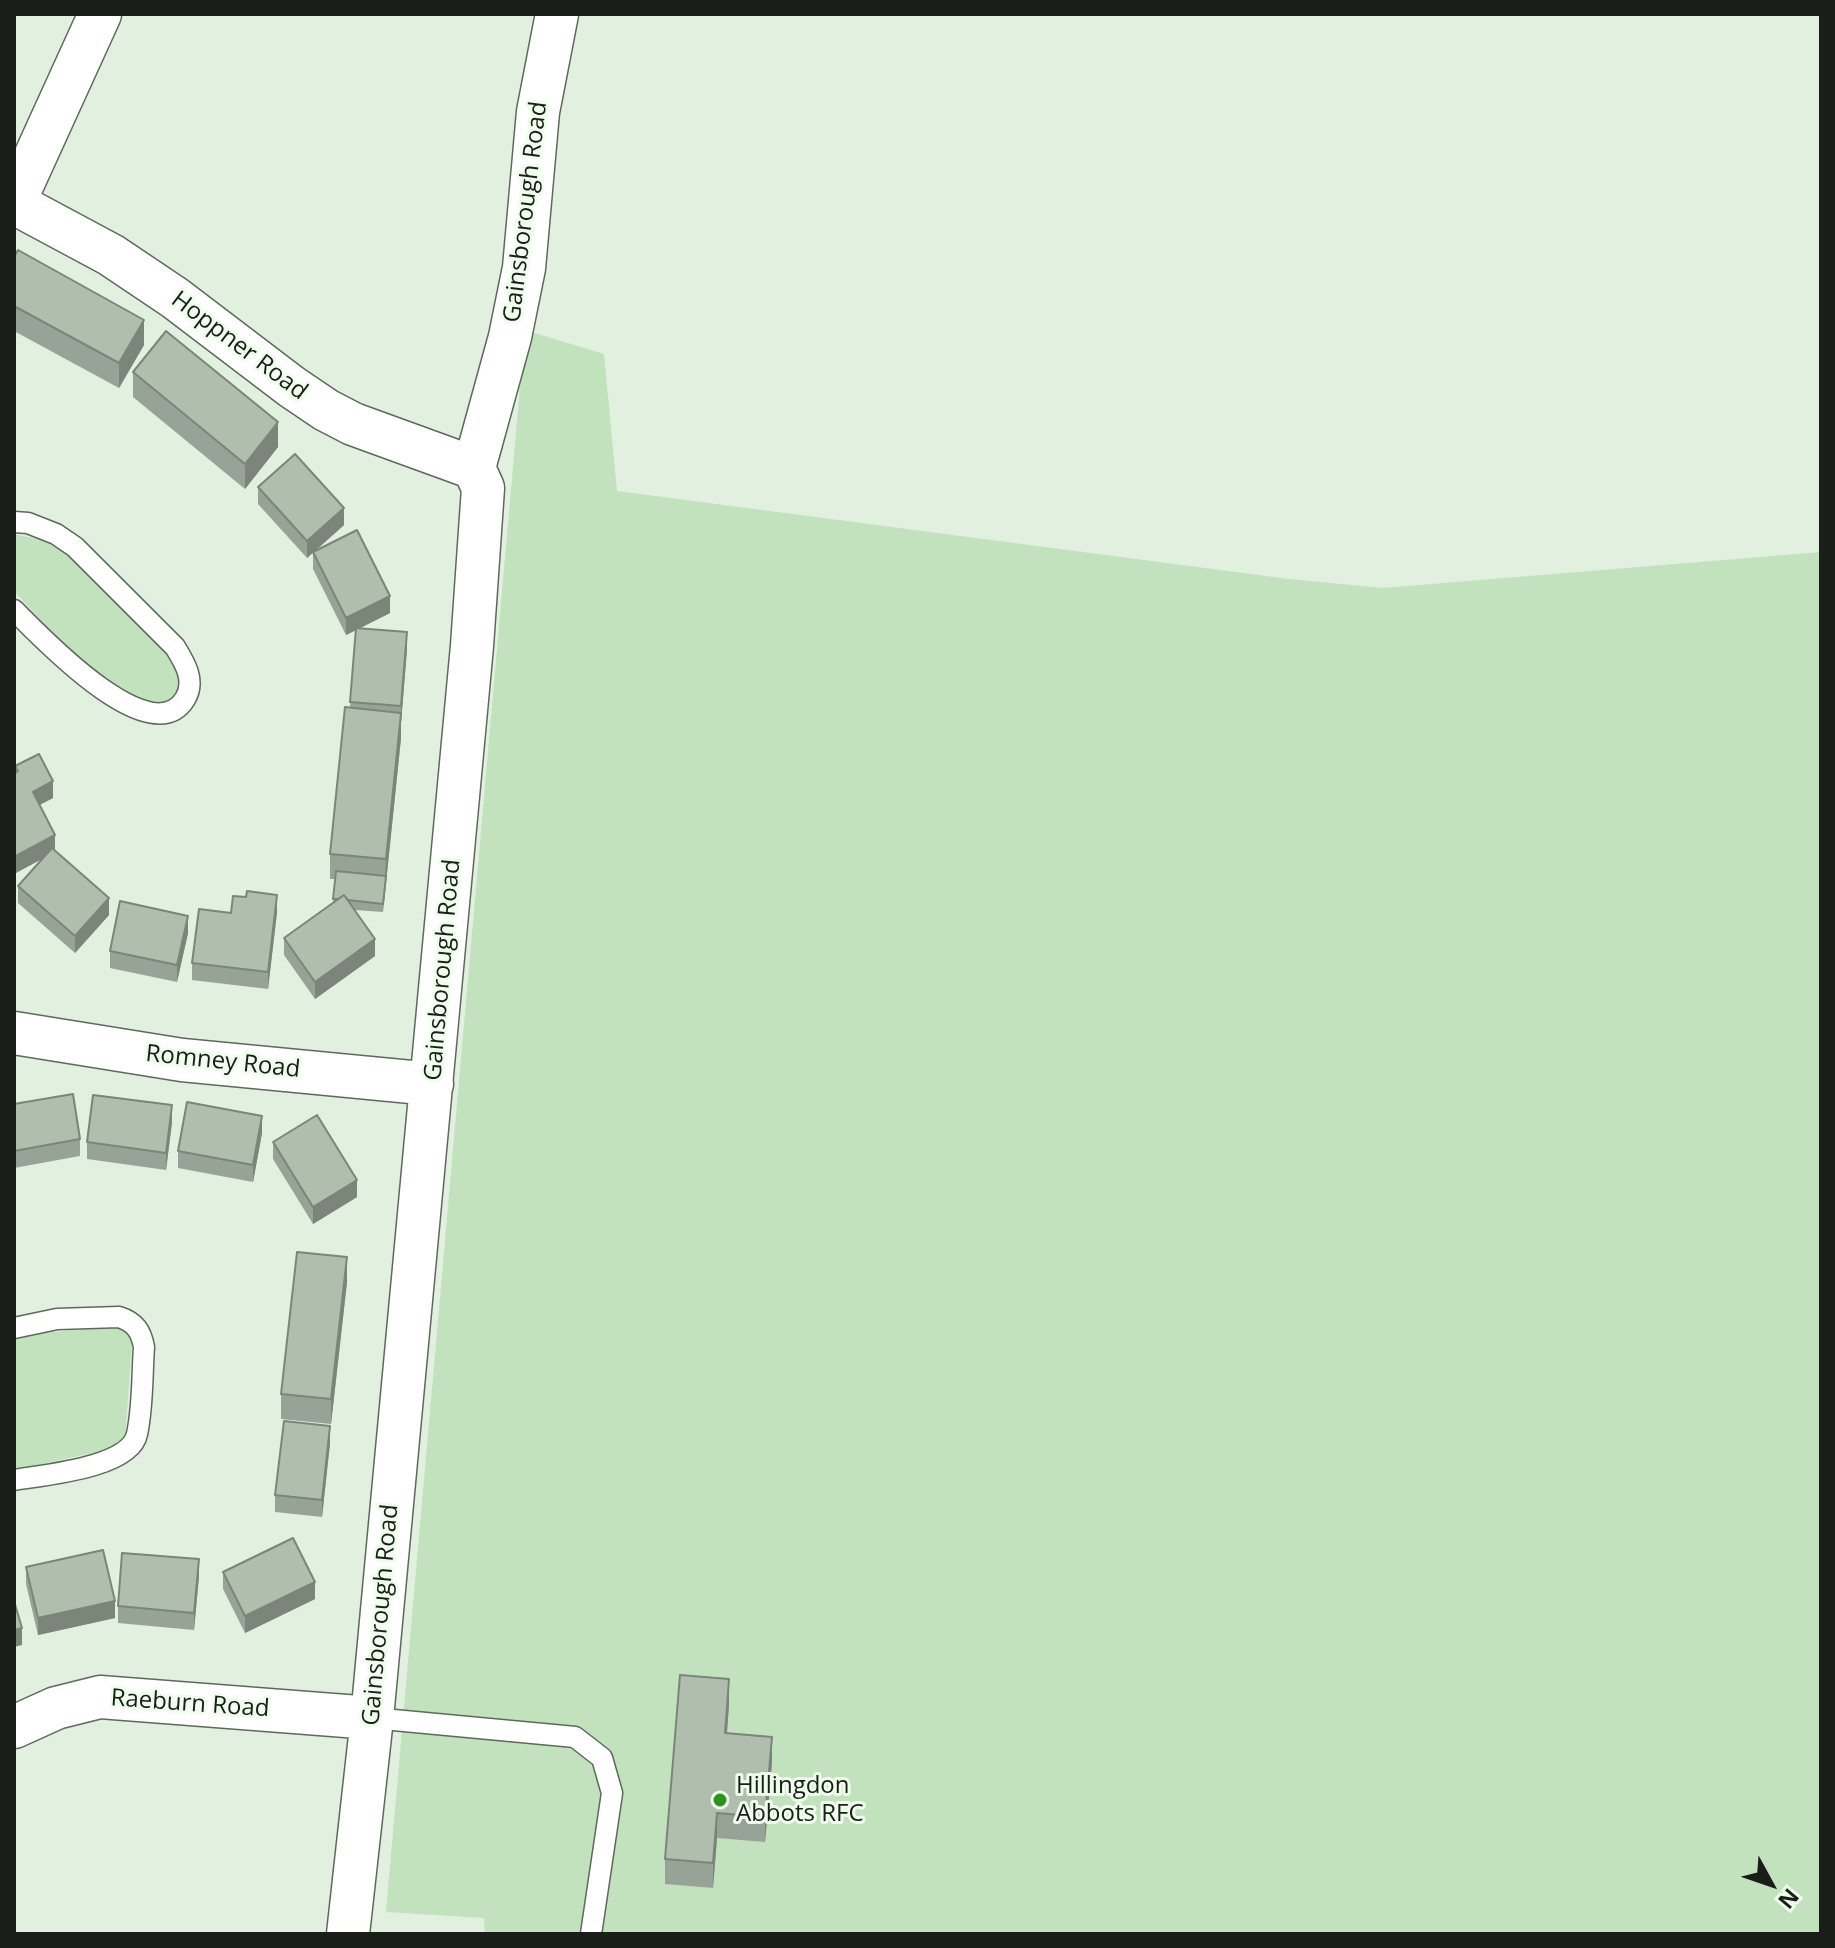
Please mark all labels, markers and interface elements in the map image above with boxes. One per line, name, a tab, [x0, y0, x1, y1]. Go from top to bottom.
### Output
street label: Gainsborough Road	[498, 100, 554, 324]
street label: Hoppner Road	[165, 285, 313, 407]
street label: Gainsborough Road	[419, 858, 467, 1082]
street label: Romney Road	[144, 1040, 302, 1084]
street label: Gainsborough Road	[357, 1503, 405, 1727]
street label: Raeburn Road	[110, 1684, 270, 1724]
place label: Hillingdon Abbots RFC	[736, 1772, 864, 1828]
marker: Hillingdon Abbots RFC	[711, 1791, 729, 1809]
north arrow	[1731, 1844, 1811, 1924]
text: N	[1772, 1883, 1807, 1916]

